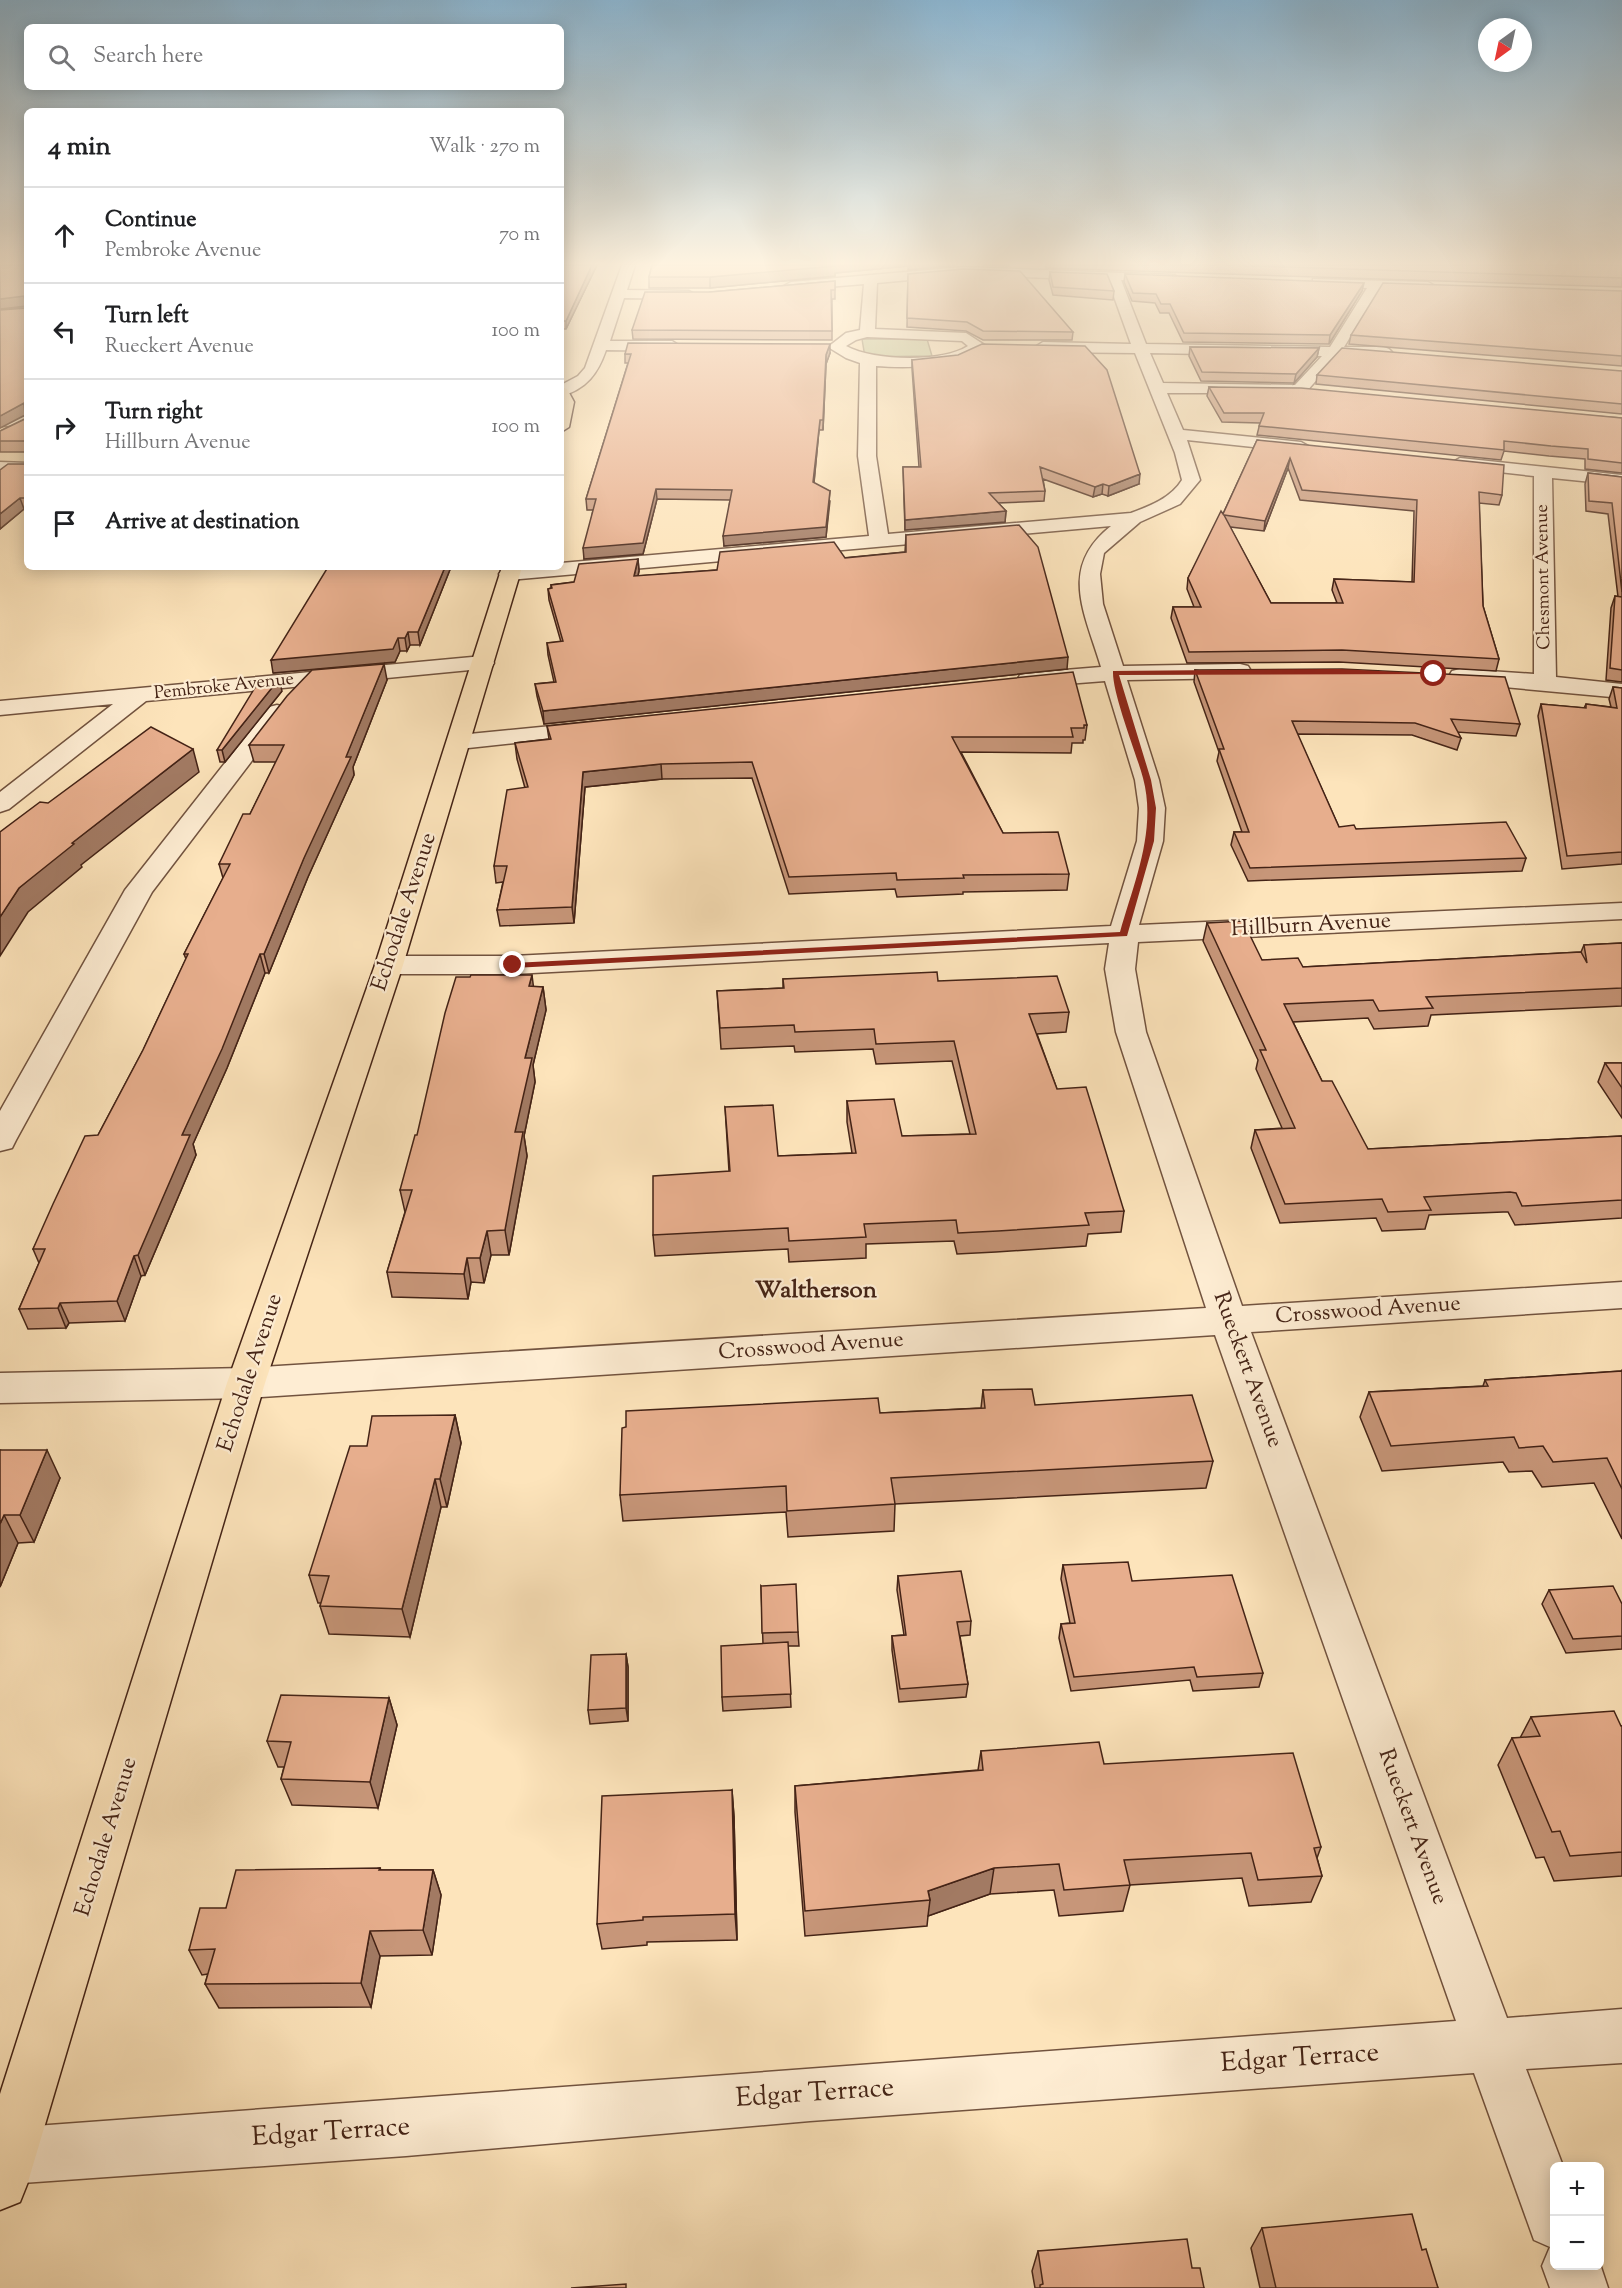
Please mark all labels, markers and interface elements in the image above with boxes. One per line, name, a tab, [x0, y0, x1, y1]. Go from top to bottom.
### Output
north arrow	[1478, 18, 1532, 72]
search box	[24, 24, 564, 90]
icon: search	[45, 41, 78, 74]
text: Search here	[93, 41, 203, 73]
text: 4 min	[48, 129, 111, 166]
text: Walk · 270 m	[429, 133, 540, 162]
text: Continue	[105, 205, 196, 237]
icon: ahead	[48, 219, 81, 252]
text: 70 m	[499, 221, 540, 250]
text: Pembroke Avenue	[105, 237, 261, 266]
text: Turn left	[105, 301, 188, 333]
icon: left	[48, 315, 81, 348]
text: 100 m	[491, 317, 540, 346]
text: Rueckert Avenue	[105, 333, 254, 362]
text: Turn right	[105, 397, 202, 429]
icon: right	[48, 411, 81, 444]
text: 100 m	[491, 413, 540, 442]
text: Hillburn Avenue	[105, 429, 251, 458]
street label: Chesmont Avenue	[1530, 504, 1558, 650]
icon: arrive	[48, 507, 81, 540]
text: Arrive at destination	[105, 507, 300, 539]
route start	[1420, 660, 1446, 686]
street label: Pembroke Avenue	[153, 667, 295, 707]
street label: Echodale Avenue	[364, 829, 446, 995]
street label: Hillburn Avenue	[1230, 906, 1392, 946]
route end	[499, 951, 525, 977]
district label: Waltherson	[755, 1274, 878, 1308]
street label: Rueckert Avenue	[1204, 1288, 1290, 1452]
street label: Crosswood Avenue	[1274, 1289, 1462, 1333]
street label: Echodale Avenue	[210, 1290, 292, 1456]
street label: Crosswood Avenue	[717, 1325, 905, 1369]
street label: Rueckert Avenue	[1369, 1745, 1455, 1909]
street label: Echodale Avenue	[68, 1754, 146, 1920]
street label: Edgar Terrace	[1219, 2034, 1381, 2084]
street label: Edgar Terrace	[734, 2069, 896, 2119]
street label: Edgar Terrace	[250, 2108, 412, 2158]
map controls	[1550, 2162, 1604, 2270]
button: +	[1550, 2162, 1604, 2216]
button: −	[1550, 2216, 1604, 2270]

